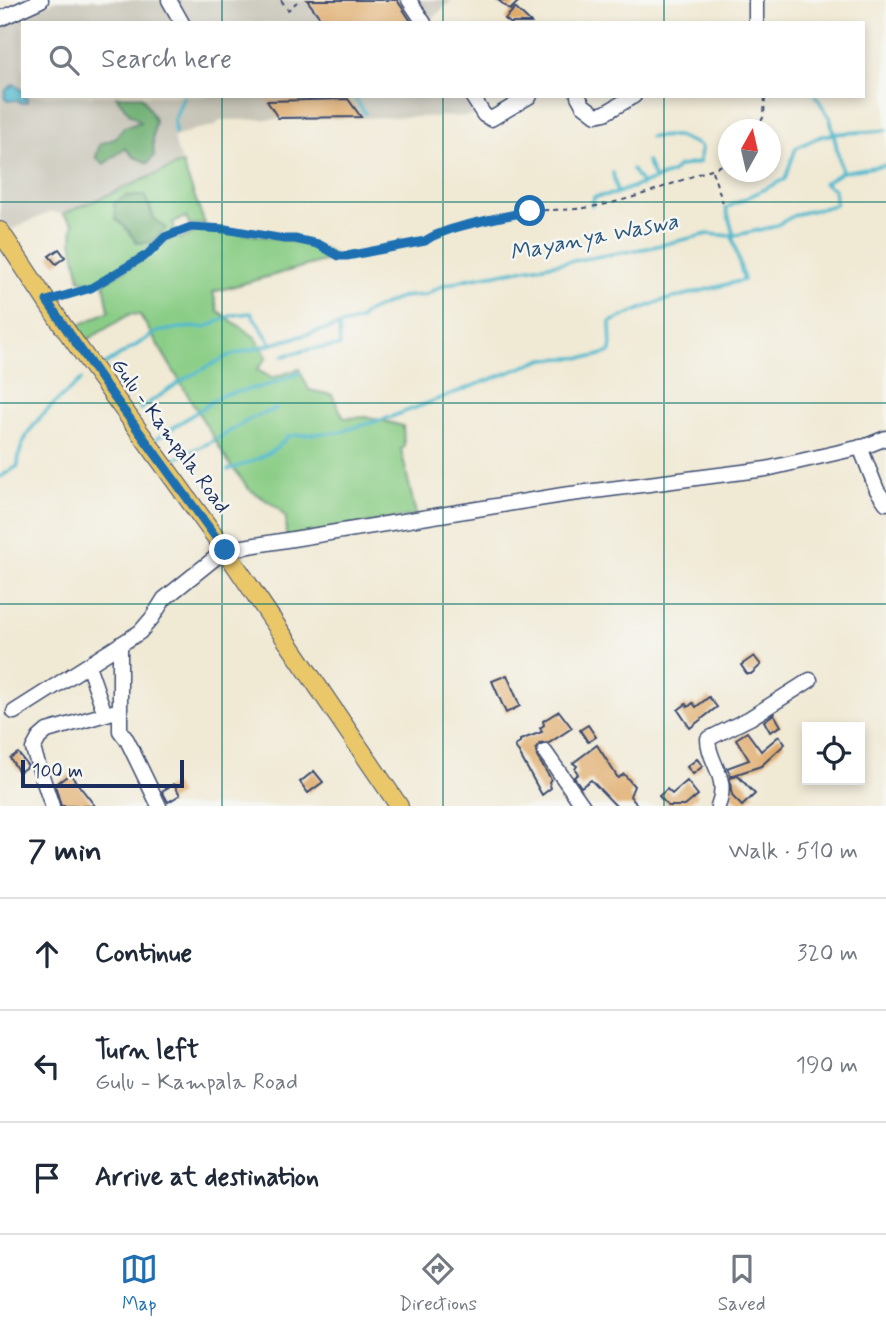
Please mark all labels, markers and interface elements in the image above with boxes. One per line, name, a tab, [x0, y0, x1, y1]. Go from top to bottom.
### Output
search box	[21, 21, 865, 98]
icon: search	[45, 41, 83, 79]
text: Search here	[101, 43, 232, 77]
north arrow	[718, 119, 781, 182]
route start	[514, 195, 545, 226]
water label: Mayanya Waswa	[507, 207, 681, 269]
street label: Gulu - Kampala Road	[104, 353, 236, 519]
route end	[209, 534, 240, 565]
map controls	[802, 722, 865, 785]
button: locate	[802, 722, 865, 785]
scale bar	[21, 757, 184, 789]
text: 100 m	[32, 759, 83, 784]
text: 7 min	[28, 832, 102, 871]
text: Walk · 510 m	[729, 837, 858, 867]
icon: ahead	[28, 935, 66, 973]
text: Continue	[95, 937, 192, 971]
text: 320 m	[797, 939, 858, 969]
text: Turn left	[95, 1034, 199, 1068]
icon: left	[28, 1047, 66, 1085]
text: 190 m	[796, 1051, 858, 1081]
text: Gulu - Kampala Road	[95, 1068, 298, 1098]
icon: arrive	[28, 1159, 66, 1197]
text: Arrive at destination	[95, 1161, 319, 1195]
tab: Map	[120, 1250, 158, 1317]
tab: Directions	[399, 1250, 477, 1317]
tab: Saved	[718, 1250, 766, 1317]

